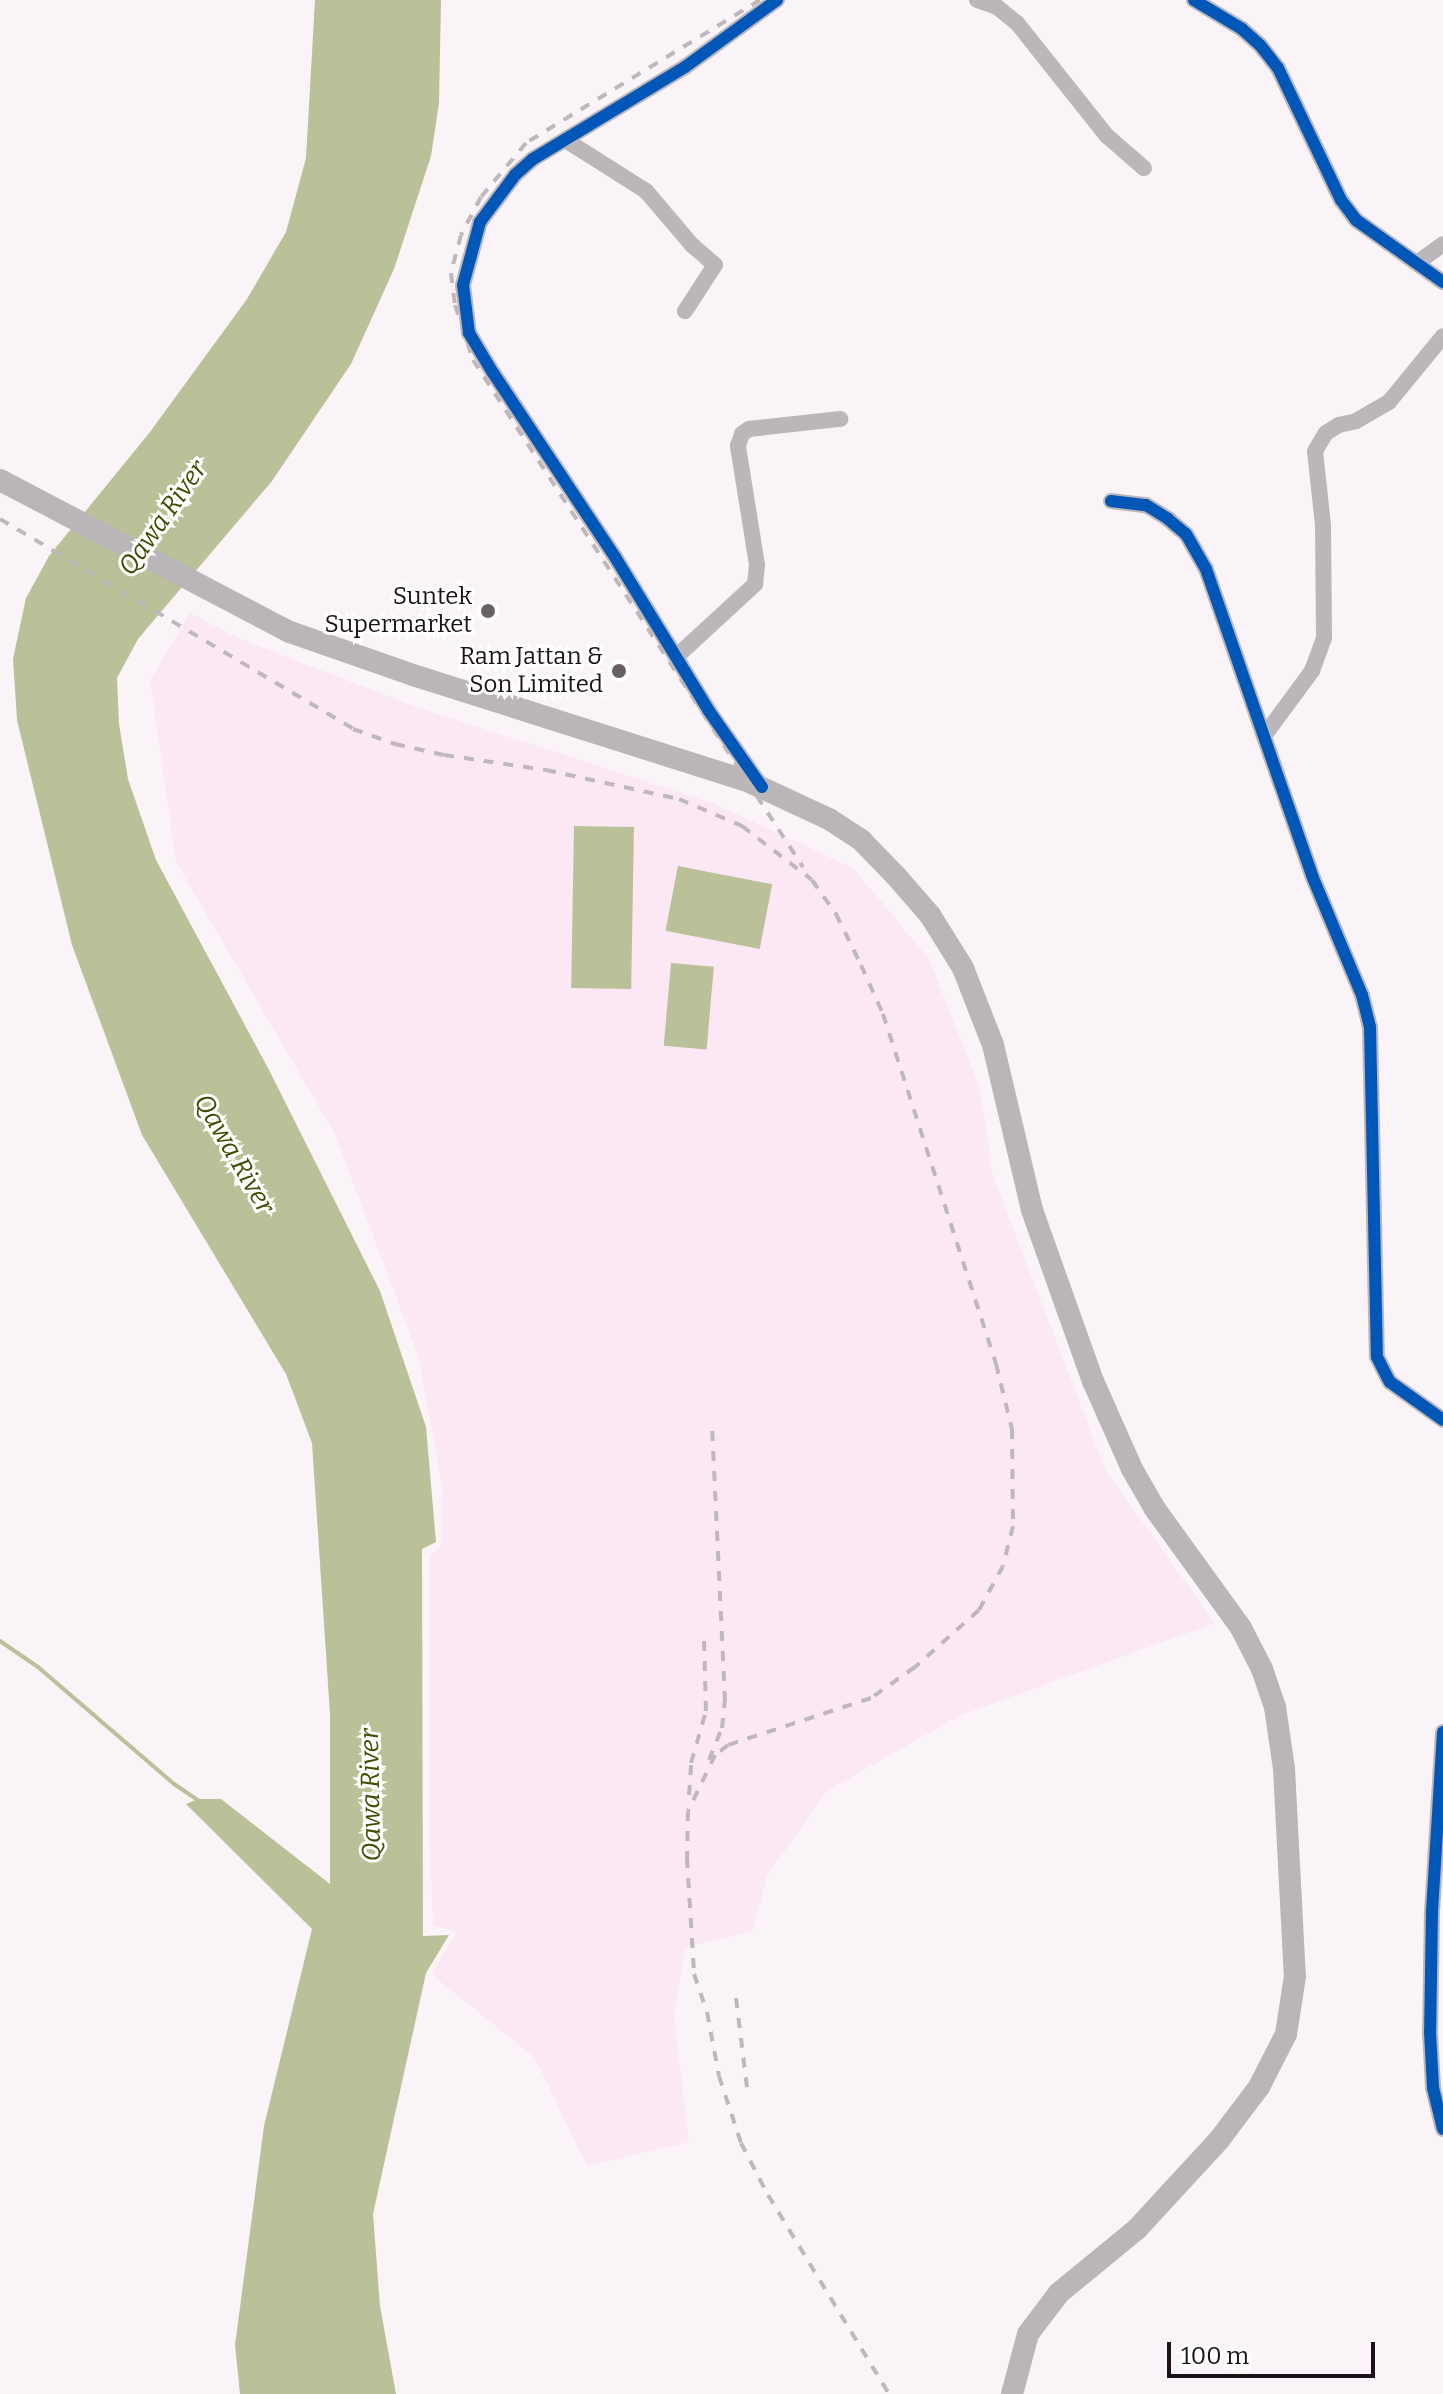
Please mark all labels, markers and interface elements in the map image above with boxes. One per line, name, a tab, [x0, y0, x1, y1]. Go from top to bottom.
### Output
water label: Qawa River	[112, 455, 214, 581]
place label: Suntek Supermarket	[325, 583, 472, 639]
marker: Suntek Supermarket	[479, 602, 497, 620]
place label: Ram Jattan & Son Limited	[459, 643, 603, 699]
marker: Ram Jattan & Son Limited	[610, 662, 628, 680]
water label: Qawa River	[187, 1089, 281, 1219]
water label: Qawa River	[354, 1728, 388, 1862]
scale bar	[1171, 2326, 1379, 2376]
text: 100 m	[1181, 2342, 1249, 2370]

